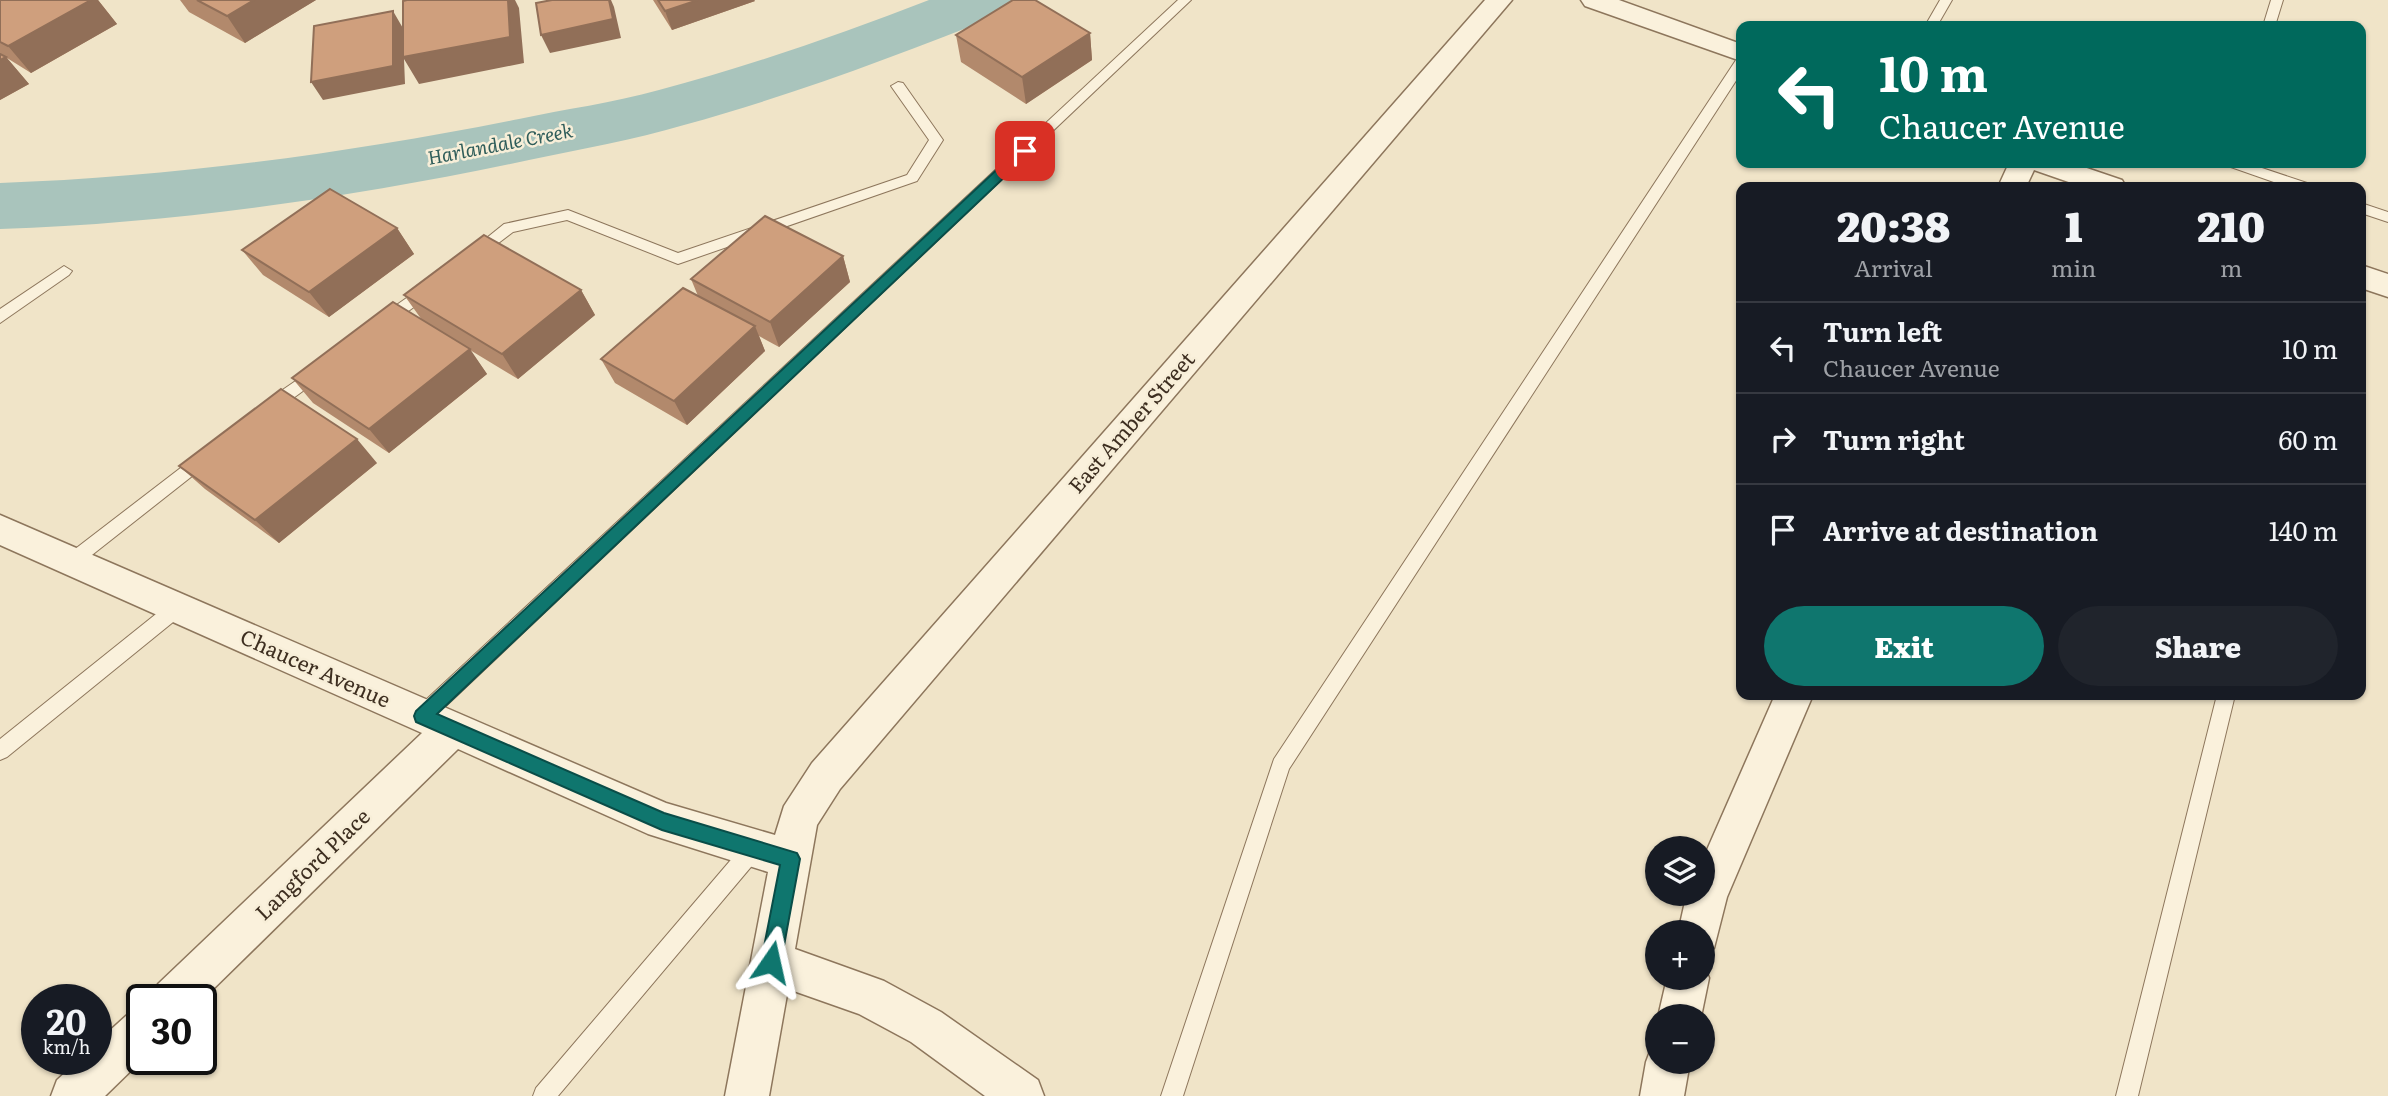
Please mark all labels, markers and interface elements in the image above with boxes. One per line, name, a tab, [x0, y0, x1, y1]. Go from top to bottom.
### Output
text: 10 m	[1879, 34, 1988, 107]
icon: left	[1764, 49, 1855, 140]
text: Chaucer Avenue	[1879, 101, 2125, 149]
water label: Harlandale Creek	[425, 115, 575, 171]
pin	[995, 121, 1055, 181]
icon: arrive	[1006, 132, 1044, 170]
text: 20:38	[1837, 193, 1950, 255]
text: 1	[2065, 193, 2082, 255]
text: 210	[2197, 193, 2265, 255]
text: Arrival	[1854, 250, 1933, 284]
text: min	[2051, 250, 2096, 284]
text: m	[2220, 250, 2242, 284]
text: Turn left	[1823, 311, 1942, 350]
text: 10 m	[2282, 328, 2338, 367]
icon: left	[1764, 329, 1802, 367]
street label: East Amber Street	[1060, 343, 1201, 499]
text: Chaucer Avenue	[1823, 350, 2000, 384]
text: Turn right	[1823, 419, 1965, 458]
text: 60 m	[2279, 419, 2338, 458]
icon: right	[1764, 420, 1802, 458]
text: Arrive at destination	[1823, 510, 2098, 549]
text: 140 m	[2269, 510, 2338, 549]
icon: arrive	[1764, 511, 1802, 549]
button: Exit	[1764, 606, 2044, 686]
button: Share	[2058, 606, 2338, 686]
street label: Chaucer Avenue	[236, 620, 396, 714]
street label: Langford Place	[247, 800, 376, 926]
map controls	[1645, 836, 1715, 1074]
button: layers	[1645, 836, 1715, 906]
button: +	[1645, 920, 1715, 990]
position arrow	[734, 925, 808, 999]
speed limit sign: 30	[126, 984, 217, 1075]
text: 20	[46, 994, 87, 1046]
button: −	[1645, 1004, 1715, 1074]
text: km/h	[43, 1033, 90, 1060]

